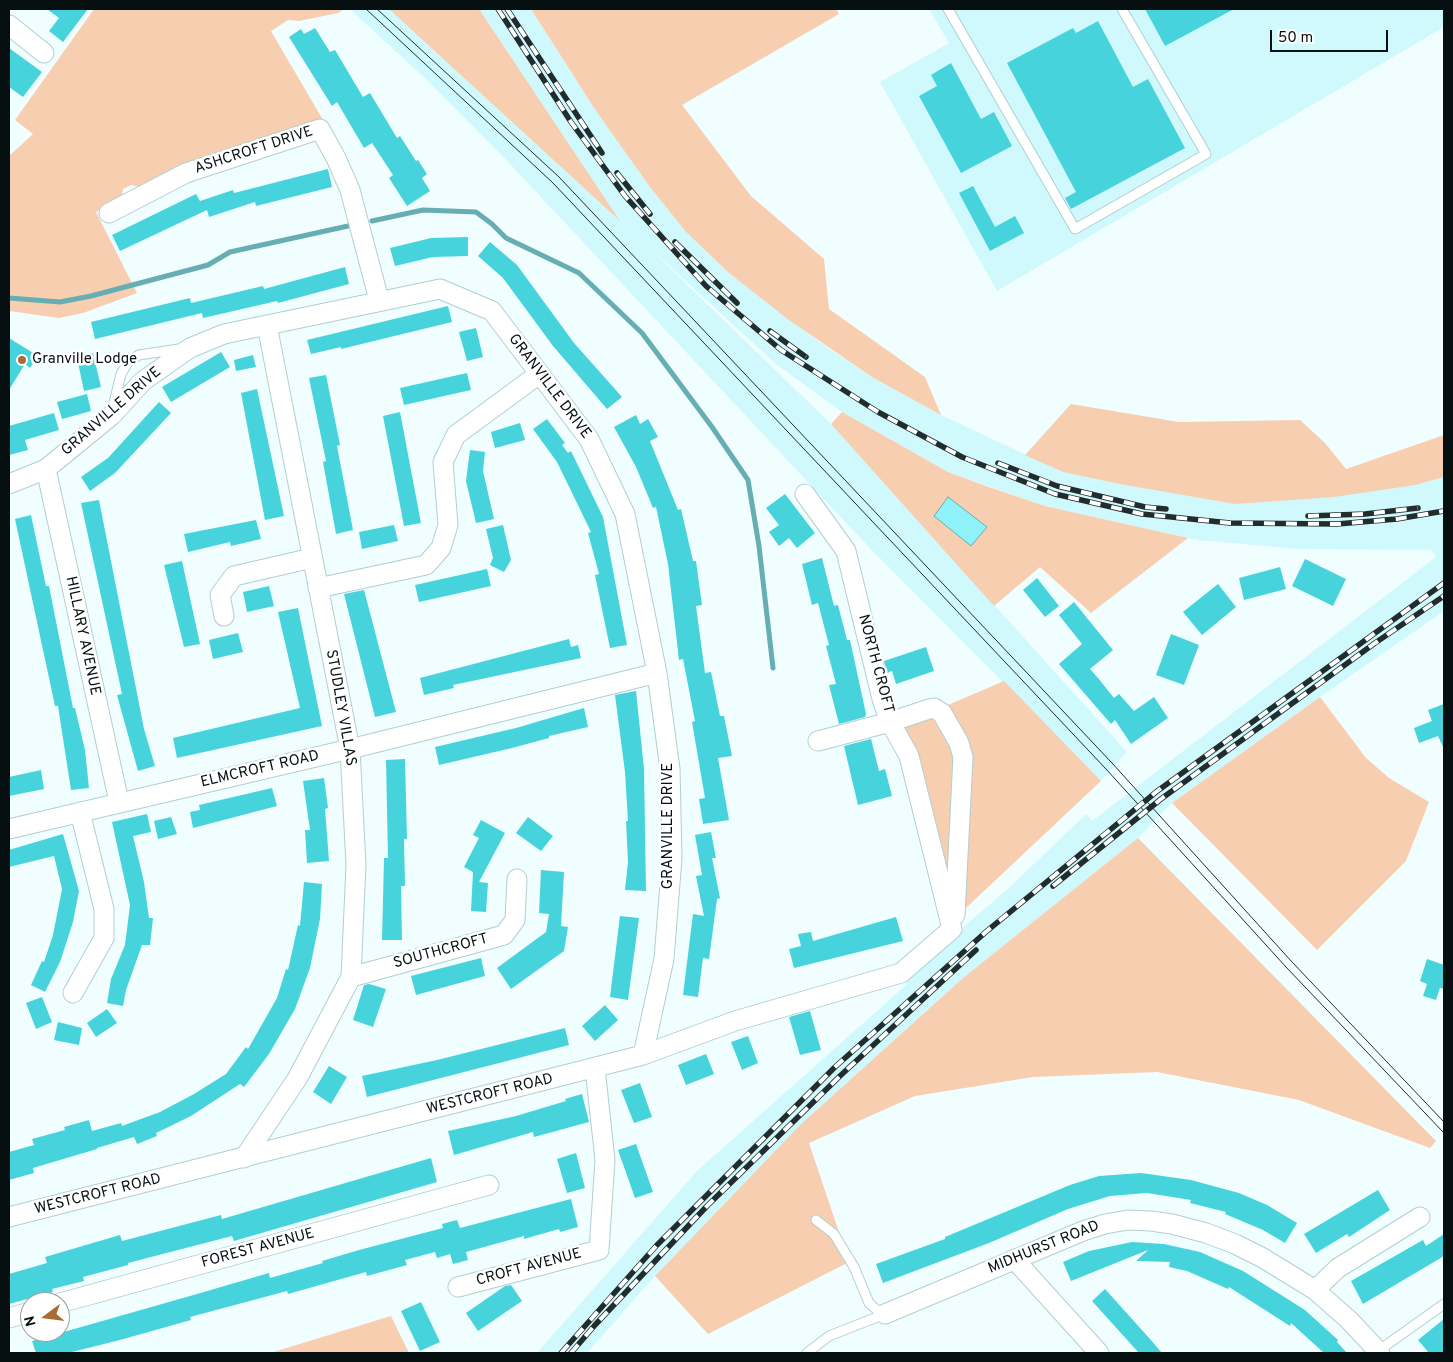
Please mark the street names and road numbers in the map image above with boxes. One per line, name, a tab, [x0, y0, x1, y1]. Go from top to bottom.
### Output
street label: ASHCROFT DRIVE	[192, 123, 316, 179]
street label: GRANVILLE DRIVE	[504, 331, 594, 443]
street label: GRANVILLE DRIVE	[58, 364, 166, 460]
street label: HILLARY AVENUE	[61, 575, 103, 697]
street label: NORTH CROFT	[853, 613, 897, 715]
street label: STUDLEY VILLAS	[321, 648, 359, 768]
street label: ELMCROFT ROAD	[199, 748, 321, 792]
street label: GRANVILLE DRIVE	[660, 763, 678, 889]
street label: SOUTHCROFT	[392, 931, 490, 973]
street label: WESTCROFT ROAD	[425, 1071, 555, 1119]
street label: WESTCROFT ROAD	[33, 1171, 163, 1219]
street label: MIDHURST ROAD	[986, 1218, 1102, 1278]
street label: FOREST AVENUE	[200, 1225, 316, 1273]
street label: CROFT AVENUE	[474, 1245, 584, 1291]

